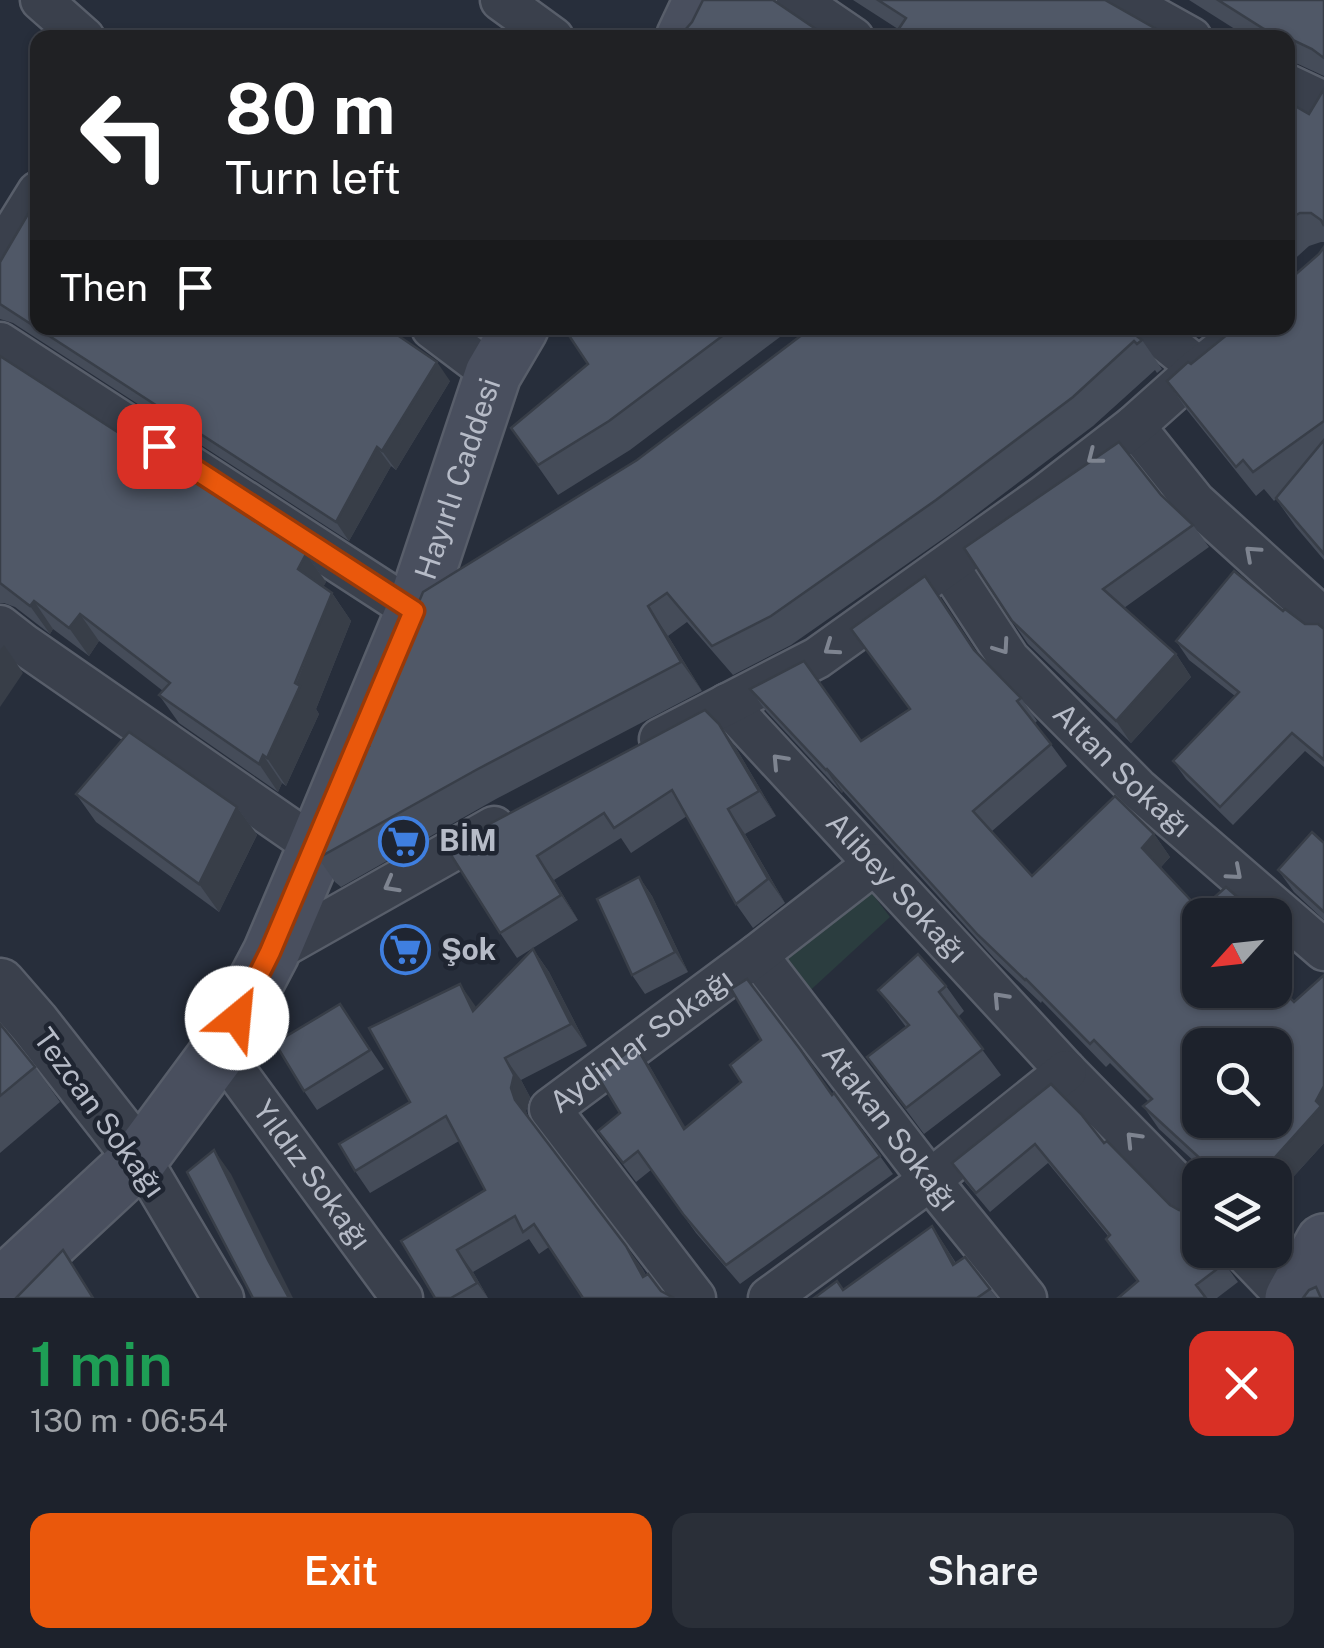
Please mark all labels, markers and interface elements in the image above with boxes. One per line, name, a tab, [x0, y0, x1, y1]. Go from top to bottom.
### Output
text: 80 m	[225, 67, 395, 150]
icon: left	[60, 70, 190, 200]
text: Turn left	[225, 151, 401, 204]
icon: arrive	[168, 260, 223, 315]
text: Then	[60, 265, 148, 310]
street label: Hayırlı Caddesi	[407, 373, 507, 584]
pin	[117, 404, 202, 489]
icon: arrive	[132, 419, 187, 474]
one-way arrow	[1087, 445, 1105, 463]
one-way arrow	[1245, 547, 1264, 565]
one-way arrow	[824, 636, 842, 654]
one-way arrow	[990, 636, 1008, 655]
street label: Altan Sokağı	[1046, 695, 1199, 844]
one-way arrow	[773, 754, 791, 773]
street label: Alibey Sokağı	[819, 804, 976, 970]
supermarket icon: BİM	[378, 815, 430, 867]
place label: BİM	[439, 822, 497, 858]
one-way arrow	[1223, 861, 1242, 879]
one-way arrow	[384, 873, 402, 892]
north arrow	[1182, 898, 1292, 1008]
map controls	[1182, 898, 1292, 1268]
supermarket icon: Şok	[380, 924, 432, 976]
place label: Şok	[441, 931, 496, 967]
street label: Aydinlar Sokağı	[542, 960, 739, 1120]
position arrow	[185, 966, 289, 1070]
one-way arrow	[994, 992, 1012, 1011]
street label: Tezcan Sokağı	[26, 1021, 173, 1204]
button: search	[1182, 1028, 1292, 1138]
street label: Atakan Sokağı	[815, 1036, 967, 1218]
street label: Yıldız Sokağı	[246, 1093, 379, 1256]
one-way arrow	[1127, 1133, 1145, 1151]
button: layers	[1182, 1158, 1292, 1268]
text: 1 min	[30, 1329, 173, 1400]
button: close	[1189, 1331, 1294, 1436]
text: 130 m · 06:54	[30, 1402, 228, 1439]
button: Exit	[30, 1513, 652, 1628]
button: Share	[672, 1513, 1294, 1628]

